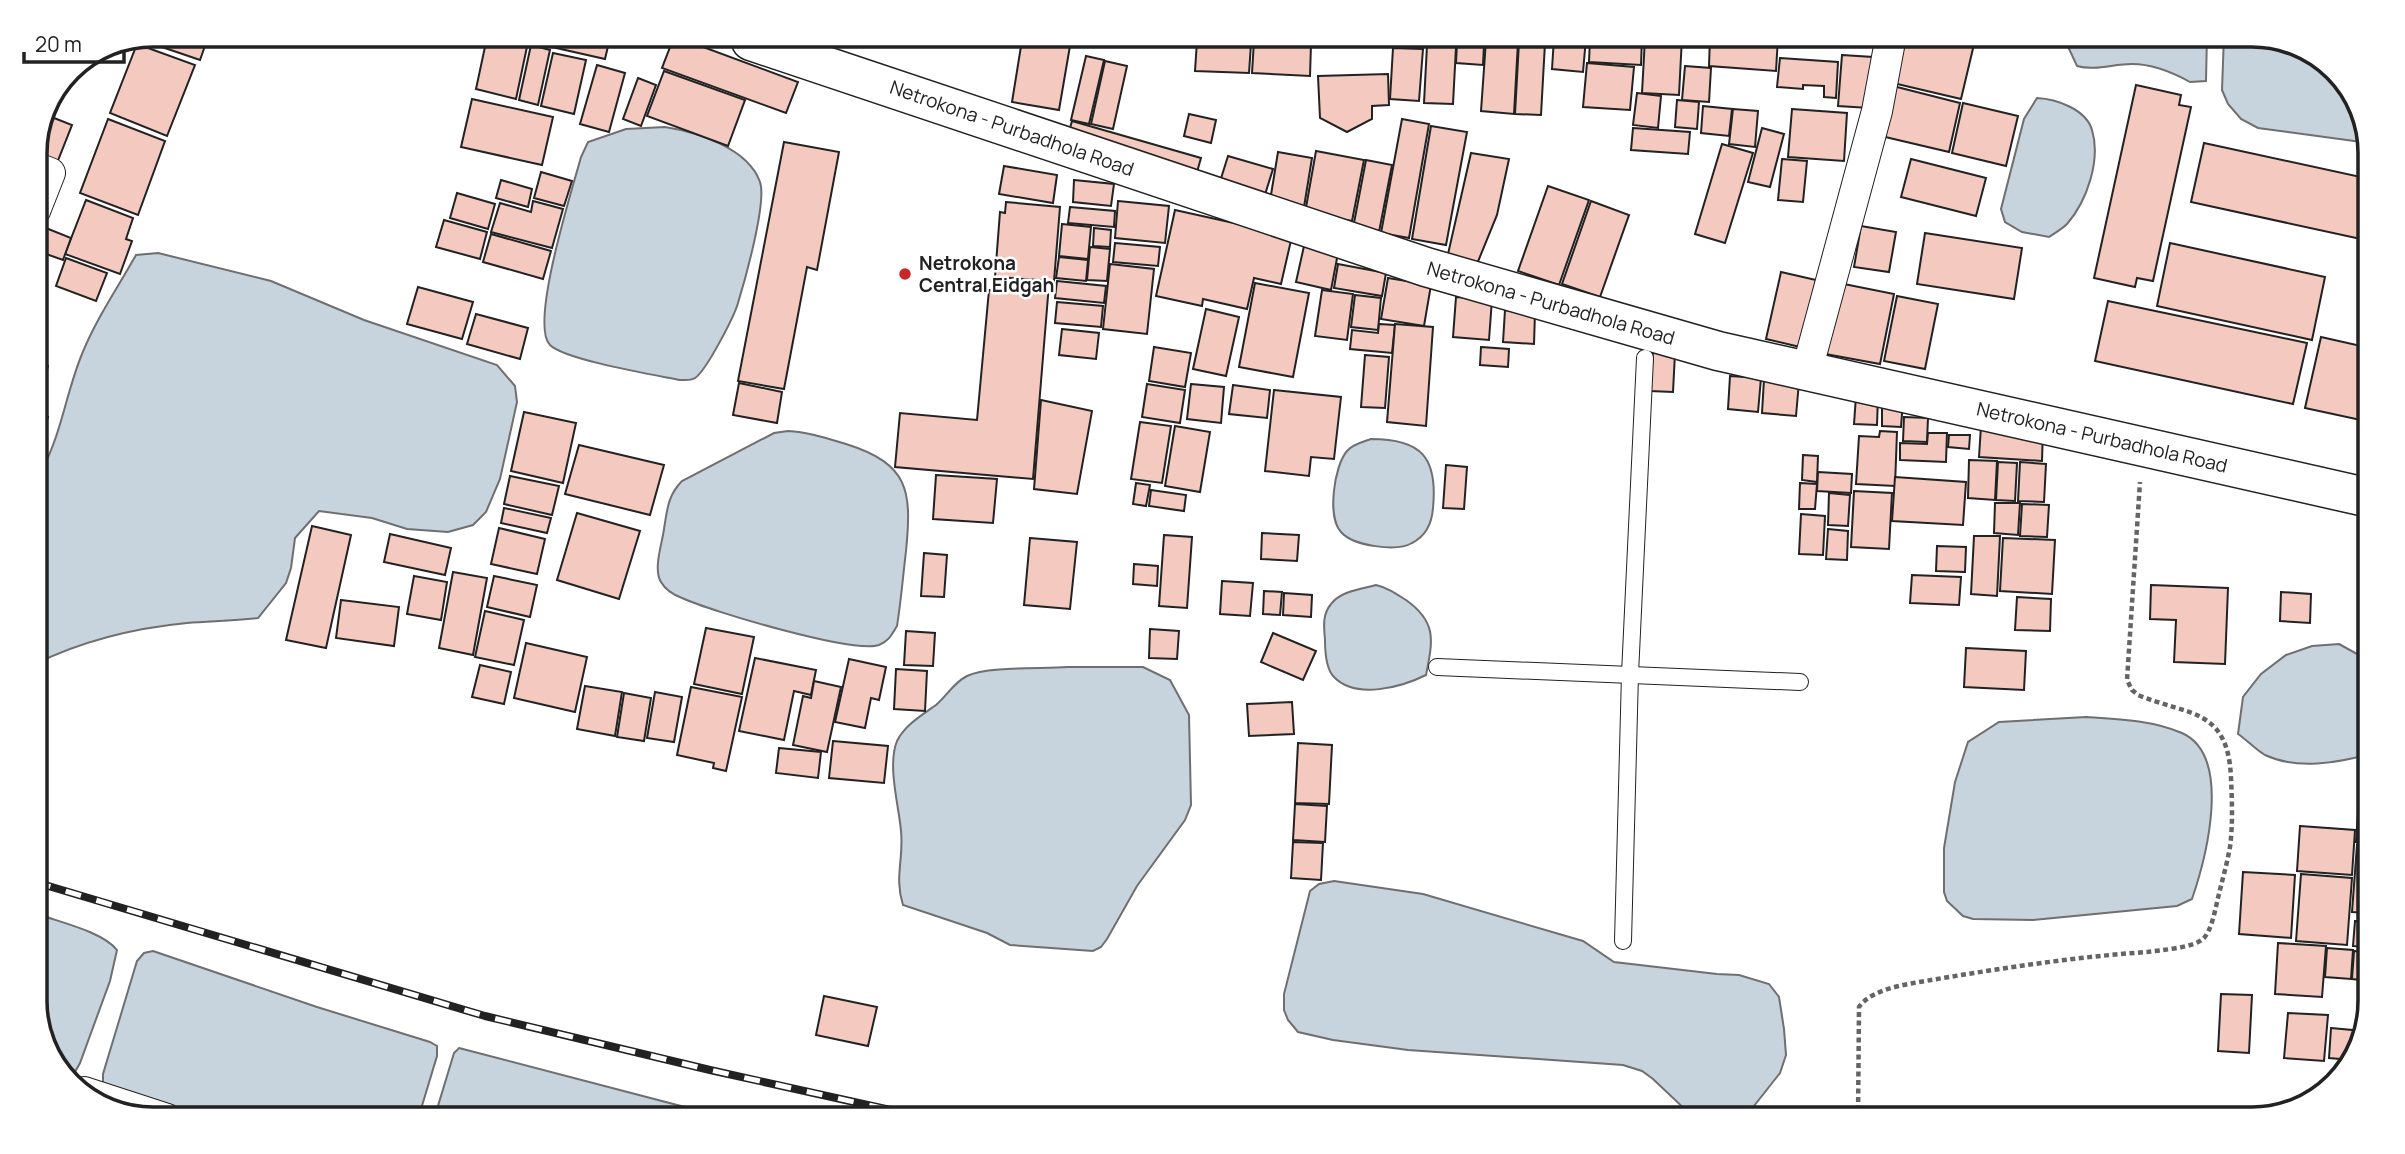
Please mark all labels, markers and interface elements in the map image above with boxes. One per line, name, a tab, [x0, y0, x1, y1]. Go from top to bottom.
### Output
scale bar	[24, 21, 124, 65]
text: 20 m	[35, 30, 82, 58]
street label: Netrokona - Purbadhola Road	[886, 74, 1138, 182]
place label: Netrokona Central Eidgah	[919, 250, 1054, 298]
street label: Netrokona - Purbadhola Road	[1424, 255, 1678, 351]
marker: Netrokona Central Eidgah	[897, 266, 913, 282]
street label: Netrokona - Purbadhola Road	[1974, 395, 2230, 479]

